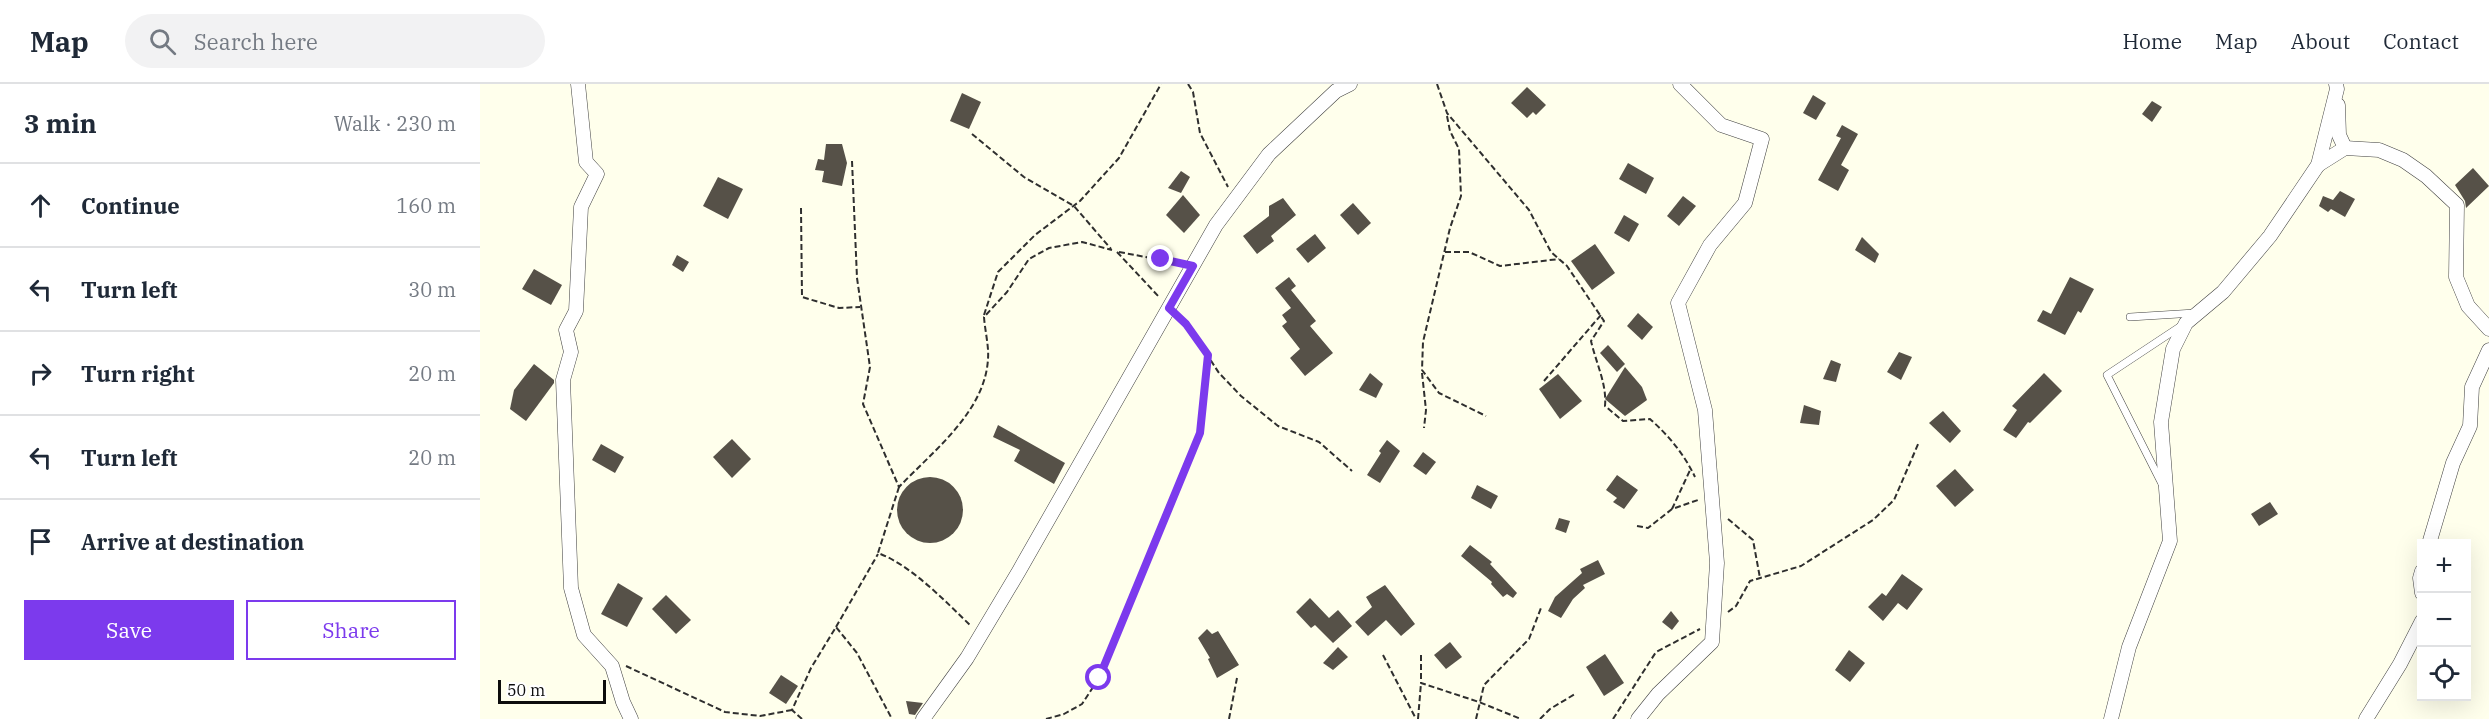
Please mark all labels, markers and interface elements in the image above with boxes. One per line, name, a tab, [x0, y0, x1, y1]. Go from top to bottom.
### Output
search box	[125, 14, 545, 68]
text: Map	[30, 23, 89, 60]
icon: search	[146, 25, 179, 58]
text: Search here	[194, 27, 318, 56]
text: Home	[2122, 27, 2182, 55]
text: Map	[2215, 27, 2258, 55]
text: About	[2291, 27, 2350, 55]
text: Contact	[2383, 27, 2459, 55]
text: 3 min	[24, 106, 97, 140]
text: Walk · 230 m	[334, 110, 456, 137]
icon: ahead	[24, 189, 57, 222]
text: Continue	[81, 191, 180, 220]
text: 160 m	[396, 192, 456, 219]
route end	[1147, 245, 1173, 271]
icon: left	[24, 273, 57, 306]
text: Turn left	[81, 275, 177, 304]
text: 30 m	[408, 276, 456, 303]
icon: right	[24, 357, 57, 390]
text: Turn right	[81, 359, 195, 388]
text: 20 m	[408, 360, 456, 387]
icon: left	[24, 441, 57, 474]
text: Turn left	[81, 443, 177, 472]
text: 20 m	[408, 444, 456, 471]
icon: arrive	[24, 525, 57, 558]
text: Arrive at destination	[81, 527, 304, 556]
map controls	[2417, 539, 2471, 701]
button: +	[2417, 539, 2471, 593]
button: −	[2417, 593, 2471, 647]
button: Save	[24, 600, 234, 660]
button: Share	[246, 600, 456, 660]
button: locate	[2417, 647, 2471, 701]
route start	[1085, 664, 1111, 690]
scale bar	[498, 677, 606, 704]
text: 50 m	[507, 680, 545, 700]

